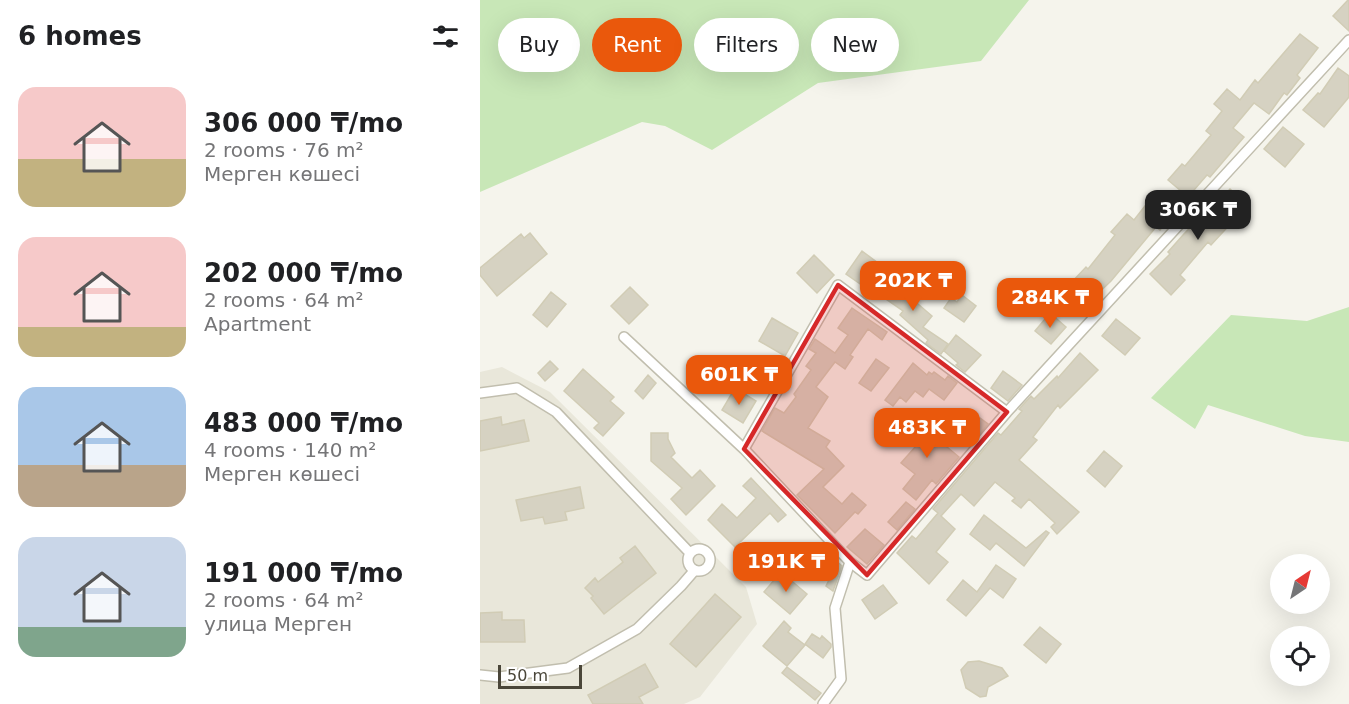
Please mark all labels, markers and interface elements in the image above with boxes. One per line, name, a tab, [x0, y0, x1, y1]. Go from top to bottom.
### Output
chip: Buy	[498, 18, 580, 72]
chip: Rent	[592, 18, 682, 72]
chip: Filters	[694, 18, 799, 72]
chip: New	[811, 18, 899, 72]
icon: filters	[429, 20, 462, 53]
text: 6 homes	[18, 21, 142, 51]
text: 306 000 ₸/mo	[204, 108, 403, 138]
icon: home	[66, 111, 138, 183]
text: 2 rooms · 76 m²	[204, 138, 364, 162]
text: Мерген көшесі	[204, 162, 360, 186]
pin: 306K ₸	[1149, 190, 1247, 241]
text: 306K ₸	[1159, 197, 1237, 221]
text: 202 000 ₸/mo	[204, 258, 403, 288]
icon: home	[66, 261, 138, 333]
pin: 202K ₸	[864, 261, 962, 312]
text: 202K ₸	[874, 268, 952, 292]
pin: 284K ₸	[1001, 278, 1099, 329]
text: 284K ₸	[1011, 285, 1089, 309]
text: 2 rooms · 64 m²	[204, 288, 364, 312]
text: Apartment	[204, 312, 311, 336]
pin: 601K ₸	[690, 355, 788, 406]
text: 601K ₸	[700, 362, 778, 386]
text: 483 000 ₸/mo	[204, 408, 403, 438]
pin: 483K ₸	[878, 408, 976, 459]
icon: home	[66, 411, 138, 483]
text: 483K ₸	[888, 415, 966, 439]
text: 4 rooms · 140 m²	[204, 438, 376, 462]
text: Мерген көшесі	[204, 462, 360, 486]
pin: 191K ₸	[737, 542, 835, 593]
text: 191K ₸	[747, 549, 825, 573]
north arrow	[1270, 554, 1330, 614]
map controls	[1270, 554, 1330, 686]
text: 191 000 ₸/mo	[204, 558, 403, 588]
icon: home	[66, 561, 138, 633]
text: 2 rooms · 64 m²	[204, 588, 364, 612]
text: улица Мерген	[204, 612, 352, 636]
button: locate	[1270, 626, 1330, 686]
scale bar	[498, 662, 582, 690]
text: 50 m	[507, 666, 548, 685]

